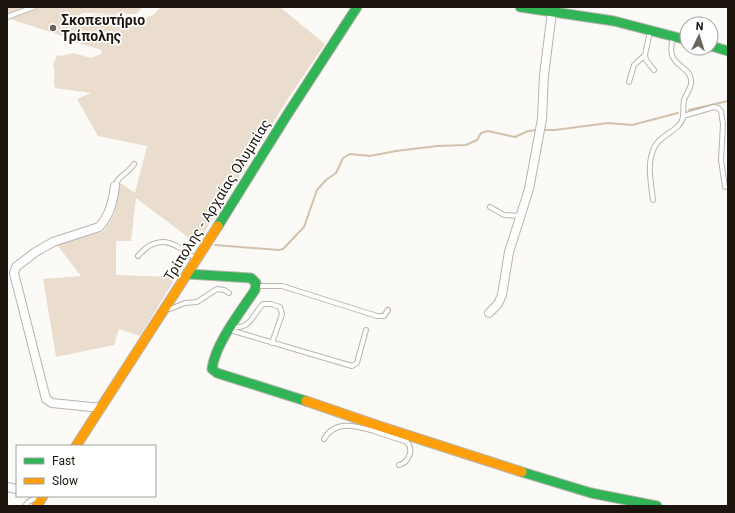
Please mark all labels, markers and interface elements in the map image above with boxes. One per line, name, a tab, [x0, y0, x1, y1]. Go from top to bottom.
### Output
place label: Σκοπευτήριο Τρίπολης	[61, 12, 145, 44]
north arrow	[679, 16, 719, 56]
text: N	[695, 20, 704, 33]
marker: Σκοπευτήριο Τρίπολης	[48, 23, 58, 33]
street label: Τρίπολης - Αρχαίας Ολυμπίας	[161, 116, 273, 284]
legend	[16, 445, 156, 497]
text: Fast	[52, 454, 75, 468]
text: Slow	[52, 474, 78, 488]

